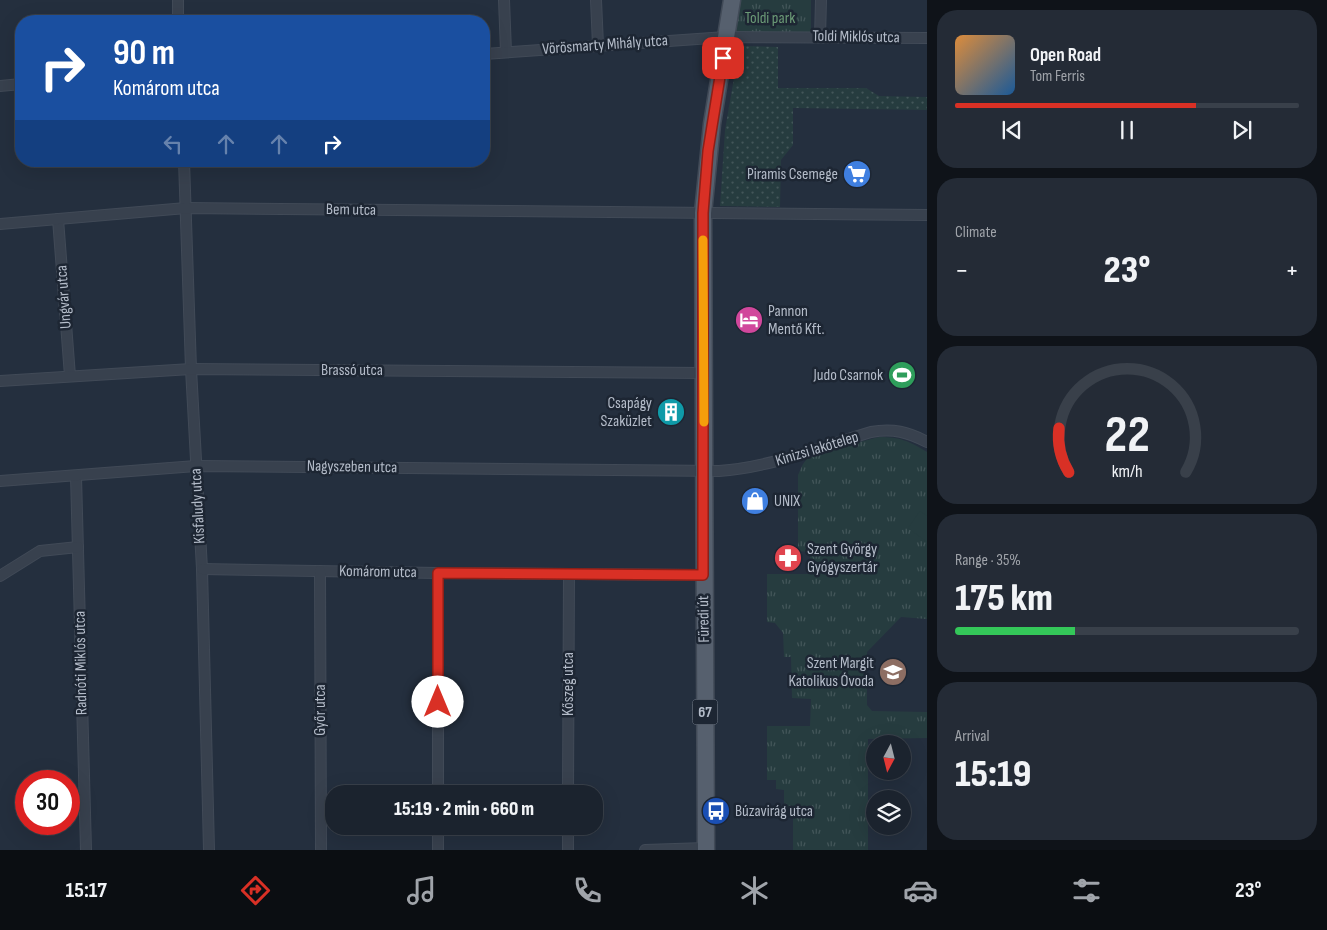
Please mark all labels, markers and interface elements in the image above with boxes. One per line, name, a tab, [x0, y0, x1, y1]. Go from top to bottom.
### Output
park label: Toldi park	[745, 9, 795, 28]
street label: Toldi Miklós utca	[812, 27, 900, 47]
street label: Vörösmarty Mihály utca	[542, 31, 668, 59]
text: 90 m	[113, 32, 175, 75]
icon: right	[30, 35, 95, 100]
pin	[702, 37, 744, 79]
icon: arrive	[709, 44, 737, 72]
text: Open Road	[1030, 44, 1101, 67]
text: Tom Ferris	[1030, 67, 1085, 86]
text: Komárom utca	[113, 75, 220, 102]
icon: previous	[998, 116, 1026, 144]
icon: pause	[1113, 116, 1141, 144]
icon: next	[1228, 116, 1256, 144]
icon: left	[159, 130, 187, 158]
icon: ahead	[212, 130, 240, 158]
icon: ahead	[265, 130, 293, 158]
icon: right	[318, 130, 346, 158]
supermarket icon: Piramis Csemege	[842, 159, 872, 189]
place label: Piramis Csemege	[747, 165, 838, 184]
street label: Bem utca	[326, 200, 376, 220]
text: Climate	[955, 223, 997, 242]
text: 23°	[1104, 248, 1150, 293]
text: −	[955, 254, 969, 287]
text: +	[1285, 254, 1299, 287]
street label: Ungvár utca	[52, 264, 76, 330]
place label: Pannon Mentő Kft.	[768, 302, 825, 339]
hotel icon: Pannon Mentő Kft.	[734, 305, 764, 335]
sports icon: Judo Csarnok	[887, 360, 917, 390]
street label: Brassó utca	[321, 361, 383, 380]
place label: Judo Csarnok	[813, 366, 883, 385]
place label: Csapágy Szaküzlet	[600, 394, 652, 431]
building icon: Csapágy Szaküzlet	[656, 397, 686, 427]
text: 22	[1104, 404, 1150, 467]
street label: Kinizsi lakótelep	[773, 427, 861, 471]
street label: Nagyszeben utca	[307, 457, 397, 477]
text: km/h	[1112, 461, 1142, 482]
street label: Kisfaludy utca	[187, 468, 209, 544]
shop icon: UNIX	[740, 486, 770, 516]
place label: UNIX	[774, 492, 800, 511]
place label: Szent György Gyógyszertár	[807, 540, 878, 577]
pharmacy icon: Szent György Gyógyszertár	[773, 543, 803, 573]
text: Range · 35%	[955, 551, 1021, 570]
street label: Komárom utca	[339, 562, 417, 582]
text: 175 km	[955, 576, 1053, 621]
street label: Füredi út	[694, 595, 714, 643]
street label: Radnóti Miklós utca	[71, 611, 91, 715]
street label: Kőszeg utca	[559, 652, 578, 716]
place label: Szent Margit Katolikus Óvoda	[788, 654, 874, 691]
school or university icon: Szent Margit Katolikus Óvoda	[878, 657, 908, 687]
position arrow	[411, 675, 463, 727]
street label: Győr utca	[311, 684, 330, 736]
road number: 67	[692, 700, 718, 724]
text: Arrival	[955, 727, 989, 746]
north arrow	[866, 735, 911, 780]
map controls	[866, 735, 911, 835]
text: 15:19	[955, 752, 1031, 797]
speed limit sign: 30	[15, 770, 80, 835]
button: layers	[866, 790, 911, 835]
bus stop icon: Búzavirág utca	[701, 796, 731, 826]
text: 15:19 · 2 min · 660 m	[394, 798, 534, 821]
place label: Búzavirág utca	[735, 802, 813, 821]
icon: directions	[238, 873, 273, 908]
icon: music	[404, 873, 439, 908]
icon: phone	[570, 873, 605, 908]
icon: climate	[737, 873, 772, 908]
icon: car	[903, 873, 938, 908]
icon: filters	[1069, 873, 1104, 908]
text: 15:17	[66, 877, 107, 904]
text: 23°	[1235, 877, 1261, 904]

